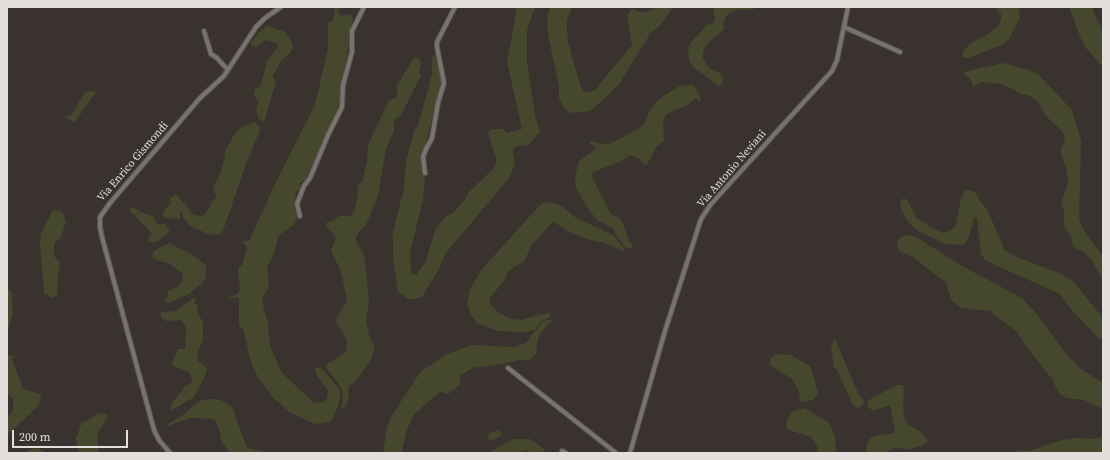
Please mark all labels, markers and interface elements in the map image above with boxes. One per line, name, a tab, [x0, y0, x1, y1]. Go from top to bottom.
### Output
street label: Via Enrico Gismondi	[95, 119, 171, 205]
street label: Via Antonio Neviani	[695, 128, 769, 210]
scale bar	[14, 422, 130, 448]
text: 200 m	[19, 429, 51, 445]

